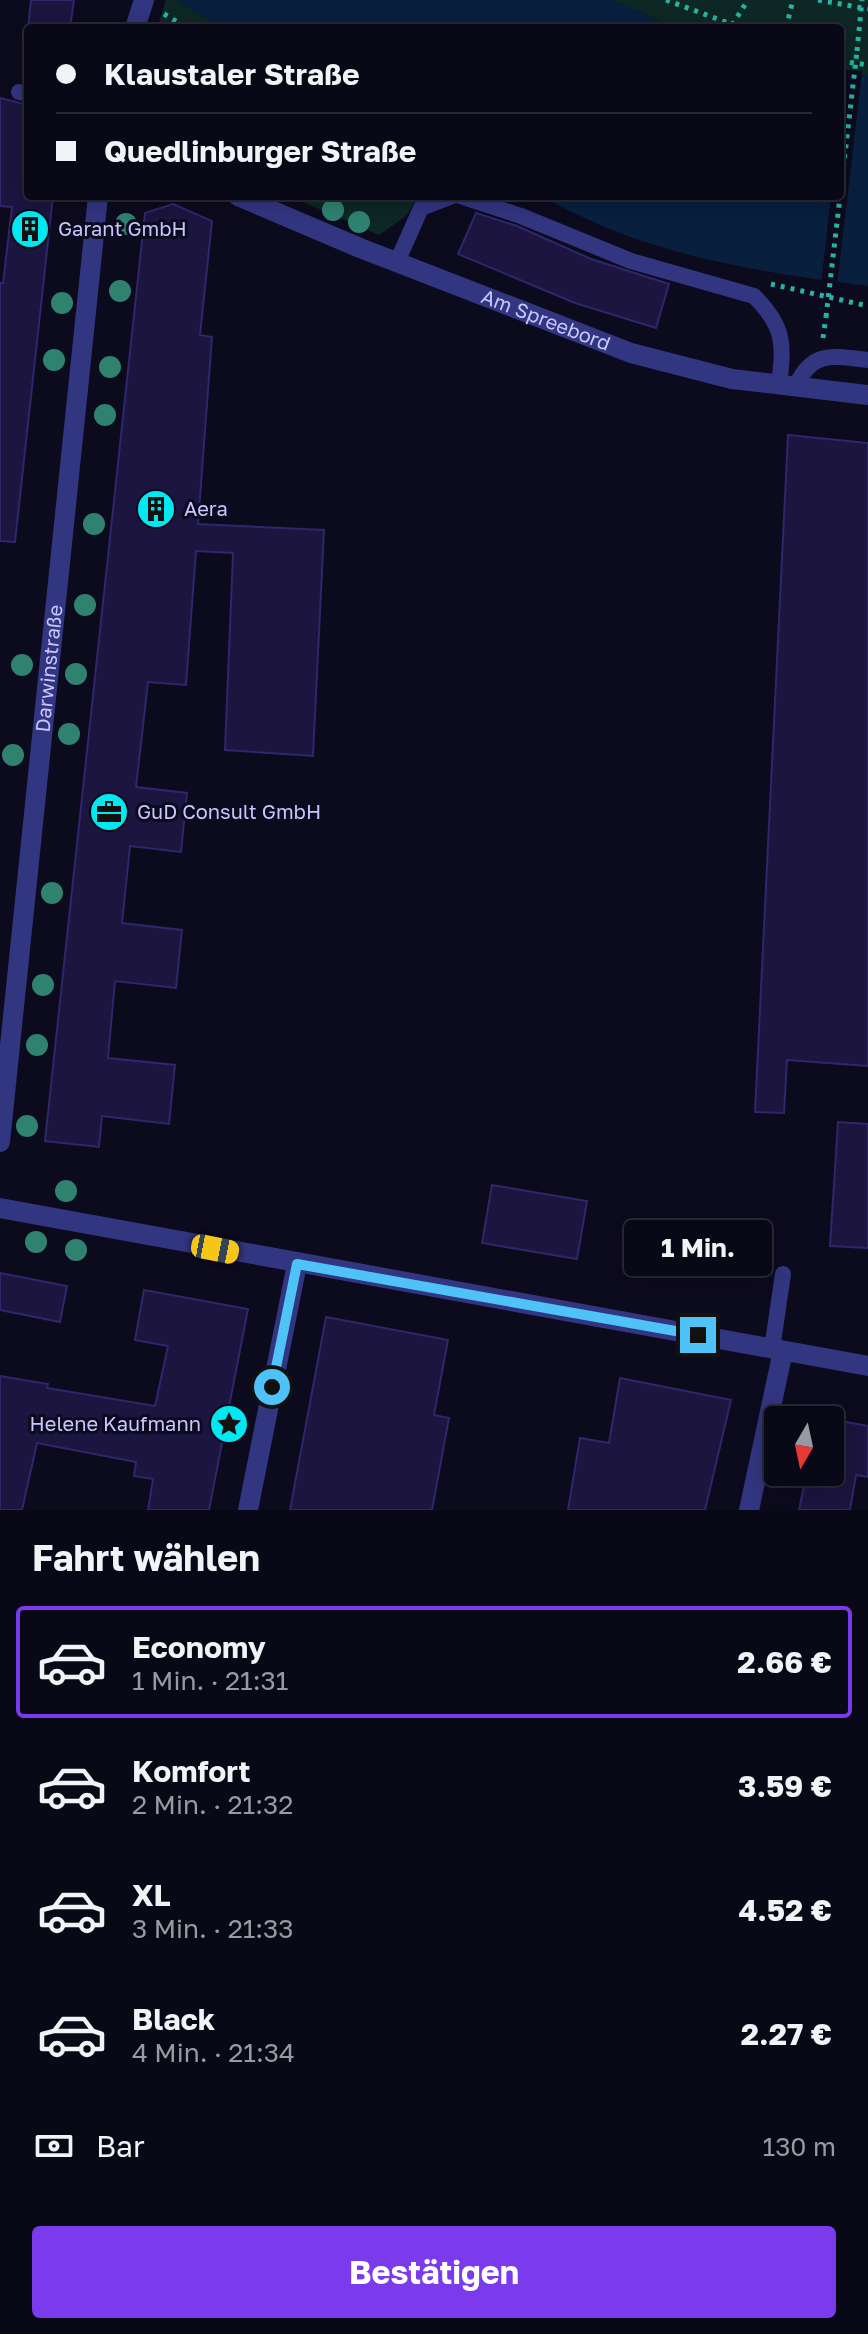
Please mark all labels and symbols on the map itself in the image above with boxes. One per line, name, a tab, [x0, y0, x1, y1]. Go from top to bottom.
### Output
building icon: Garant GmbH	[9, 208, 51, 250]
place label: Garant GmbH	[58, 216, 187, 240]
street label: Am Spreebord	[478, 283, 614, 355]
building icon: Aera	[135, 488, 177, 530]
place label: Aera	[184, 496, 228, 520]
street label: Darwinstraße	[30, 603, 67, 733]
office icon: GuD Consult GmbH	[88, 791, 130, 833]
place label: GuD Consult GmbH	[137, 799, 321, 823]
callout: 1 Min.	[624, 1219, 772, 1275]
car	[189, 1233, 241, 1265]
route end	[680, 1317, 716, 1353]
route start	[254, 1369, 290, 1405]
place icon: Helene Kaufmann	[208, 1403, 250, 1445]
north arrow	[764, 1406, 844, 1486]
place label: Helene Kaufmann	[30, 1411, 201, 1435]

